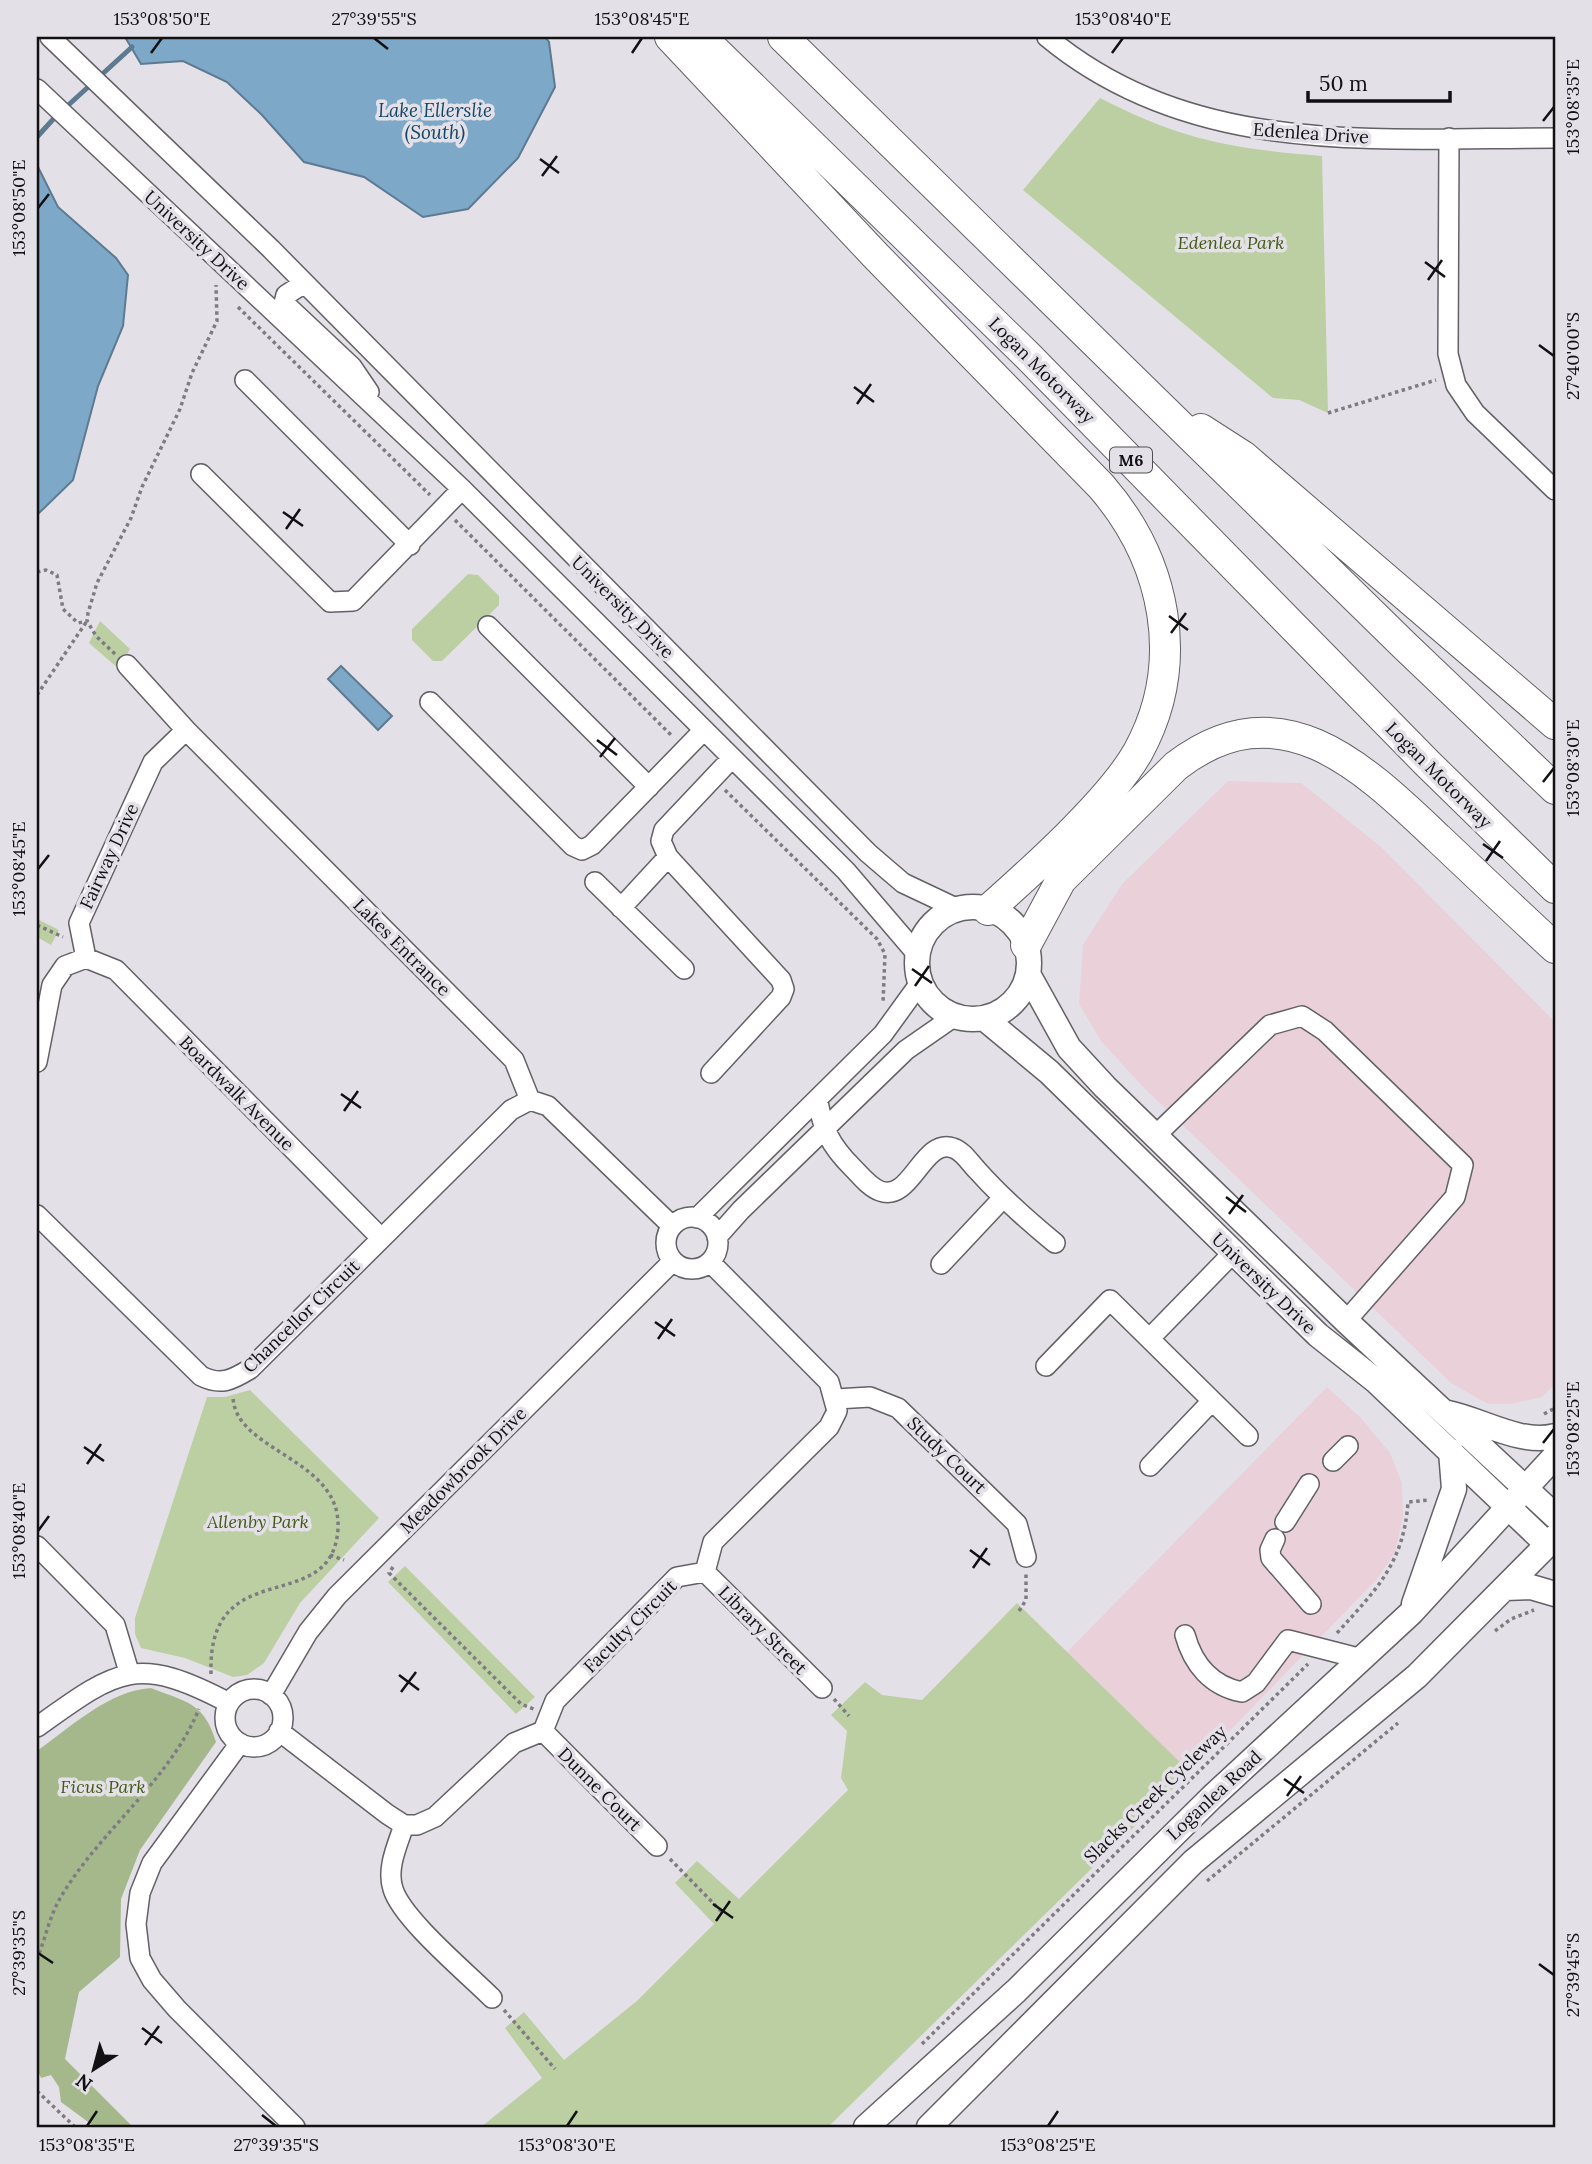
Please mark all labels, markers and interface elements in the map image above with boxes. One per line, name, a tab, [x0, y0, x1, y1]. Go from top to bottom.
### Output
text: 153°08'50"E	[113, 7, 211, 30]
text: 27°39'55"S	[331, 7, 417, 30]
text: 153°08'45"E	[595, 7, 689, 30]
text: 153°08'40"E	[1075, 7, 1171, 30]
text: 153°08'35"E	[1561, 59, 1584, 155]
scale bar	[1308, 60, 1450, 104]
text: 50 m	[1319, 70, 1368, 97]
water label: Lake Ellerslie (South)	[378, 98, 492, 145]
street label: Edenlea Drive	[1252, 117, 1370, 149]
text: 153°08'50"E	[7, 159, 30, 257]
street label: University Drive	[139, 185, 255, 295]
park label: Edenlea Park	[1178, 231, 1284, 254]
street label: Logan Motorway	[984, 312, 1100, 428]
text: 27°40'00"S	[1561, 312, 1584, 400]
road number: M6	[1110, 447, 1152, 472]
street label: University Drive	[567, 551, 679, 663]
street label: Logan Motorway	[1381, 717, 1497, 833]
text: 153°08'30"E	[1561, 719, 1584, 817]
street label: Fairway Drive	[74, 799, 144, 913]
text: 153°08'45"E	[7, 822, 30, 916]
street label: Lakes Entrance	[348, 893, 456, 1001]
street label: Boardwalk Avenue	[175, 1031, 299, 1155]
street label: University Drive	[1207, 1227, 1321, 1339]
street label: Chancellor Circuit	[238, 1254, 364, 1378]
text: 153°08'25"E	[1561, 1381, 1584, 1477]
street label: Meadowbrook Drive	[395, 1402, 531, 1538]
street label: Study Court	[903, 1411, 992, 1499]
text: 153°08'40"E	[7, 1483, 30, 1579]
park label: Allenby Park	[206, 1510, 309, 1533]
street label: Faculty Circuit	[578, 1574, 682, 1678]
street label: Library Street	[714, 1581, 812, 1679]
street label: Slacks Creek Cycleway	[1079, 1720, 1232, 1868]
street label: Dunne Court	[553, 1742, 647, 1836]
street label: Loganlea Road	[1162, 1745, 1266, 1845]
park label: Ficus Park	[60, 1775, 146, 1798]
text: 27°39'35"S	[7, 1910, 30, 1996]
text: 27°39'45"S	[1561, 1933, 1584, 2017]
north arrow	[60, 2035, 130, 2104]
text: N	[71, 2069, 97, 2097]
text: 153°08'35"E	[39, 2133, 135, 2156]
text: 27°39'35"S	[233, 2133, 319, 2156]
text: 153°08'30"E	[518, 2133, 616, 2156]
text: 153°08'25"E	[1000, 2133, 1096, 2156]

